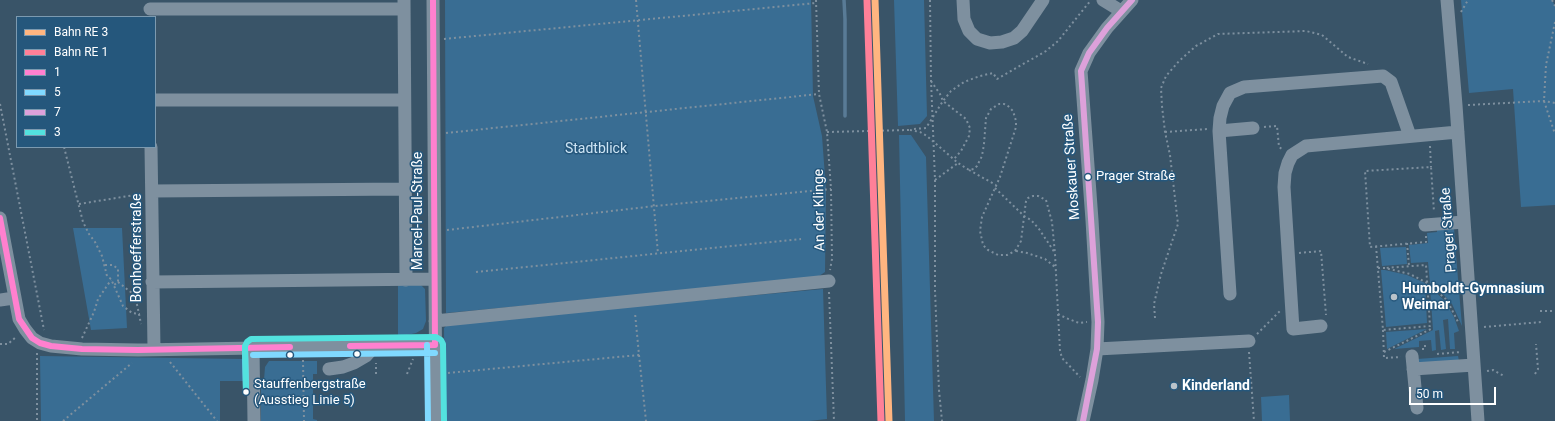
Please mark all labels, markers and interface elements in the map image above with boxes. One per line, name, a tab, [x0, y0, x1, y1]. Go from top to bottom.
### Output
legend	[16, 16, 156, 148]
text: Bahn RE 3	[54, 25, 108, 39]
text: Bahn RE 1	[54, 45, 108, 59]
text: 1	[54, 65, 61, 79]
text: 5	[54, 85, 61, 99]
text: 7	[54, 105, 61, 119]
street label: Moskauer Straße	[1060, 113, 1084, 221]
text: 3	[54, 125, 61, 139]
park label: Stadtblick	[565, 141, 627, 157]
street label: Marcel-Paul-Straße	[410, 152, 426, 270]
street label: An der Klinge	[811, 169, 829, 251]
place label: Prager Straße	[1096, 169, 1175, 185]
marker: Prager Straße	[1083, 172, 1093, 182]
street label: Prager Straße	[1438, 187, 1460, 273]
street label: Bonhoefferstraße	[129, 194, 145, 302]
place label: Humboldt-Gymnasium Weimar	[1402, 281, 1544, 314]
marker: Humboldt-Gymnasium Weimar	[1389, 292, 1399, 302]
unlabelled marker	[352, 349, 362, 359]
unlabelled marker	[285, 350, 295, 360]
place label: Stauffenbergstraße (Ausstieg Linie 5)	[254, 377, 366, 408]
place label: Kinderland	[1182, 378, 1250, 394]
scale bar	[1411, 379, 1498, 405]
marker: Kinderland	[1169, 381, 1179, 391]
marker: Stauffenbergstraße (Ausstieg Linie 5)	[241, 387, 251, 397]
text: 50 m	[1416, 387, 1443, 401]

